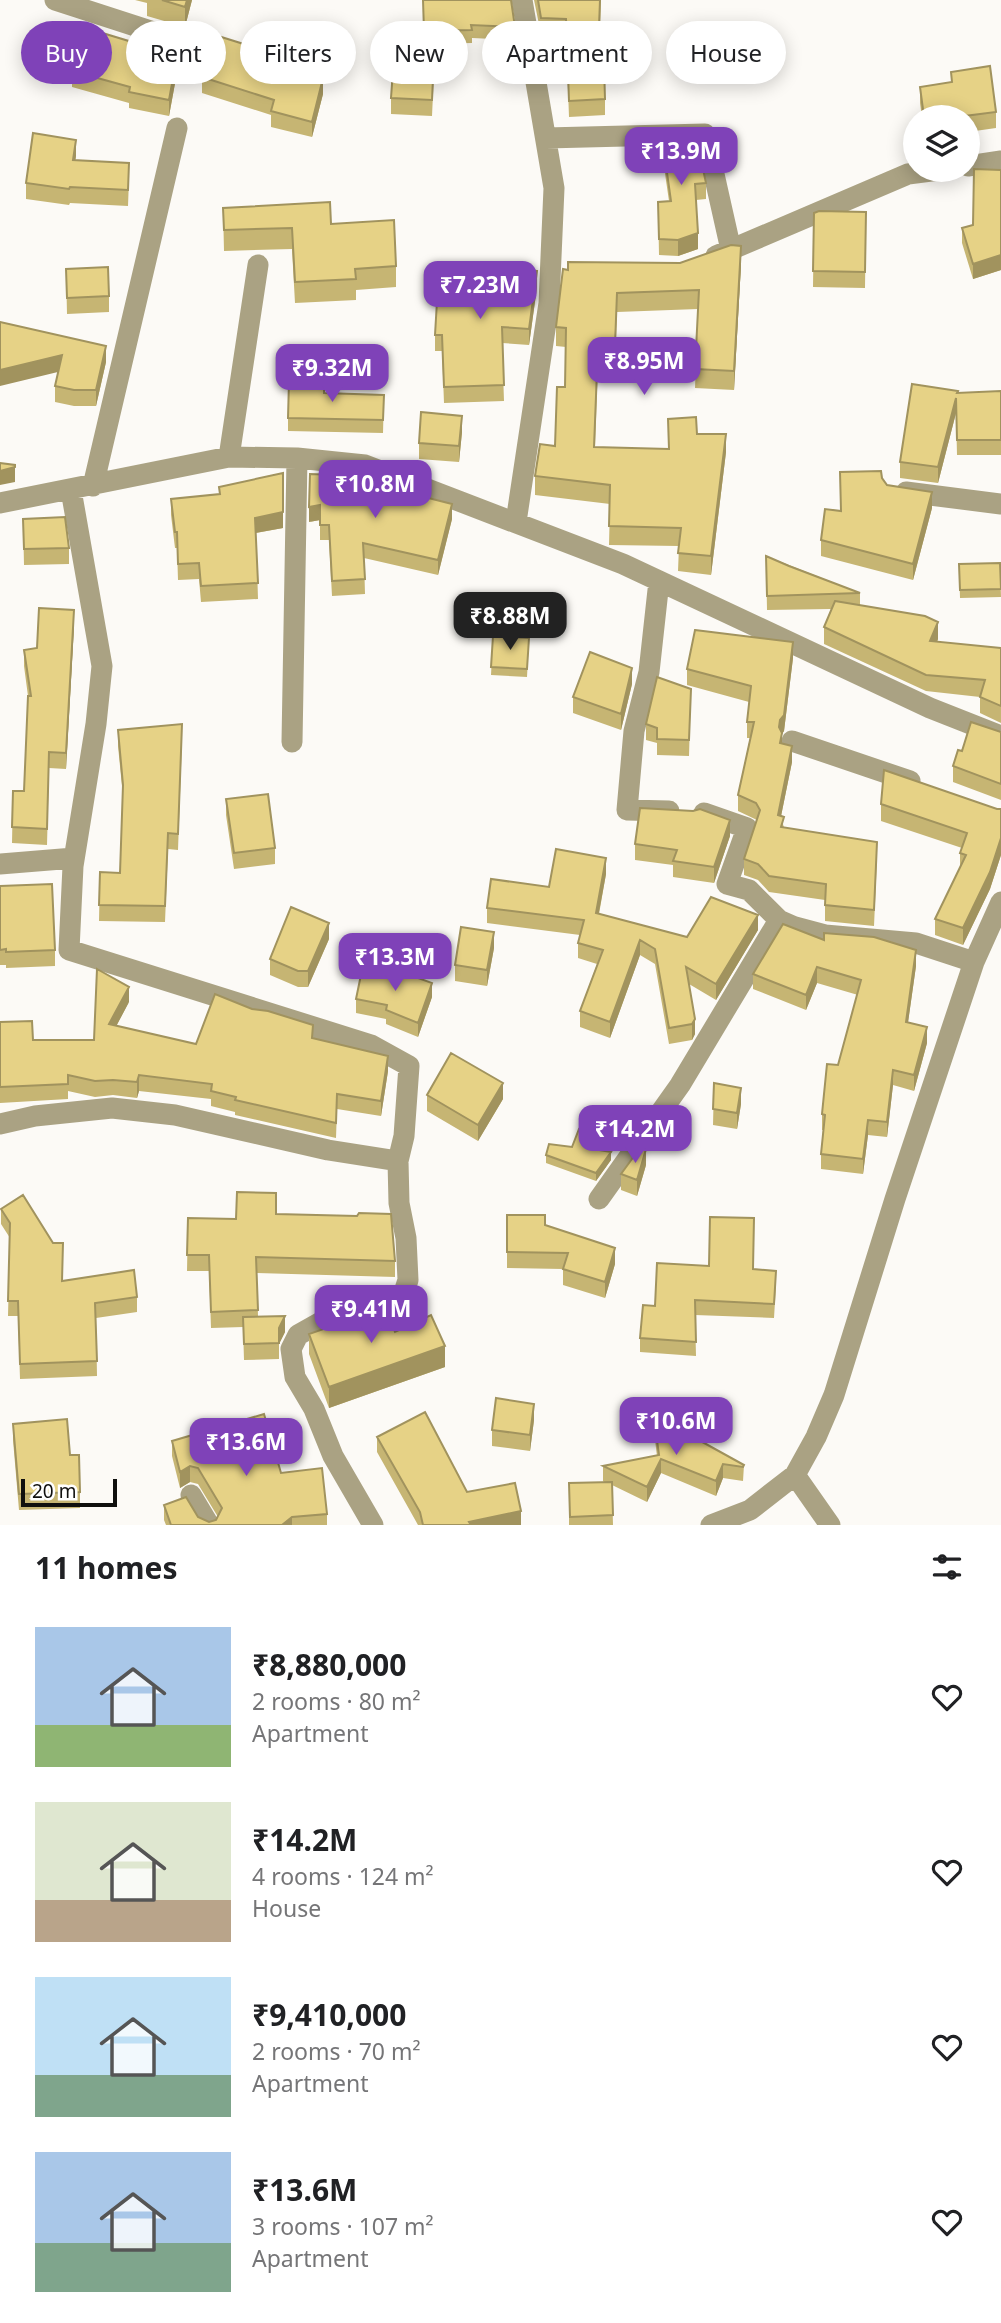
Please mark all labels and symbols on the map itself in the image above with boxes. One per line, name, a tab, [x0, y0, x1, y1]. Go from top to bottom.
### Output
pin: ₹13.9M	[624, 128, 738, 187]
pin: ₹7.23M	[423, 262, 537, 321]
pin: ₹8.95M	[587, 338, 701, 397]
pin: ₹9.32M	[275, 344, 389, 404]
pin: ₹10.8M	[318, 461, 432, 520]
pin: ₹8.88M	[453, 592, 567, 652]
pin: ₹13.3M	[338, 934, 452, 993]
pin: ₹14.2M	[578, 1106, 692, 1165]
pin: ₹9.41M	[314, 1286, 428, 1345]
pin: ₹10.6M	[619, 1398, 733, 1457]
pin: ₹13.6M	[189, 1418, 303, 1478]
scale bar	[21, 1476, 117, 1508]

